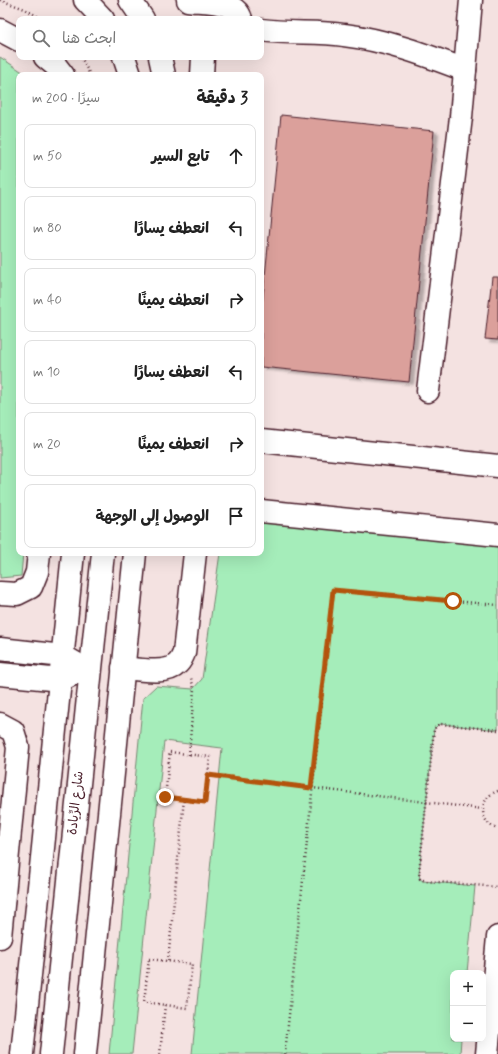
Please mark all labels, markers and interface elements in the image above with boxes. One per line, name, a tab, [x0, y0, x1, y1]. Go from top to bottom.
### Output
search box	[16, 16, 264, 60]
icon: search	[30, 27, 52, 49]
text: ابحث هنا	[62, 29, 116, 49]
text: 3 دقيقة	[197, 87, 248, 109]
text: سيرًا · 200 m	[32, 90, 100, 107]
icon: ahead	[225, 145, 247, 167]
text: تابع السير	[151, 147, 209, 167]
text: 50 m	[33, 148, 62, 165]
icon: left	[225, 217, 247, 239]
text: انعطف يسارًا	[134, 219, 209, 239]
text: 80 m	[33, 220, 62, 237]
icon: right	[225, 289, 247, 311]
text: انعطف يمينًا	[138, 291, 209, 311]
text: 40 m	[33, 292, 62, 309]
icon: left	[225, 361, 247, 383]
text: انعطف يسارًا	[134, 363, 209, 383]
text: 10 m	[33, 364, 60, 381]
icon: right	[225, 433, 247, 455]
text: انعطف يمينًا	[138, 435, 209, 455]
text: 20 m	[33, 436, 61, 453]
icon: arrive	[225, 505, 247, 527]
text: الوصول إلى الوجهة	[95, 507, 209, 527]
route start	[444, 592, 462, 610]
street label: شارع الرِّيادة	[64, 770, 88, 836]
route end	[156, 788, 174, 806]
map controls	[450, 970, 486, 1042]
button: +	[450, 970, 486, 1006]
button: −	[450, 1006, 486, 1042]

